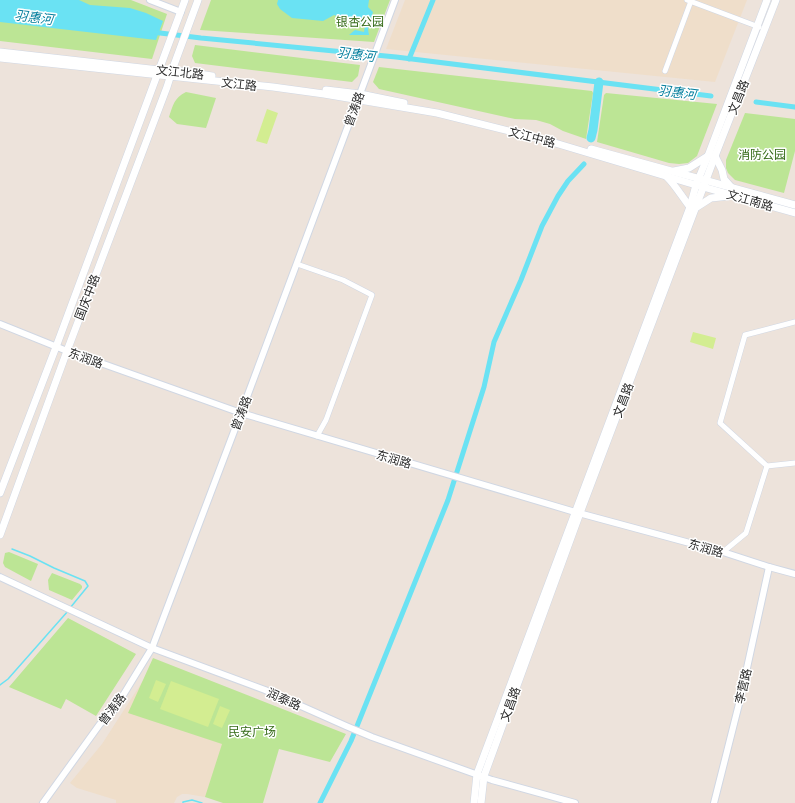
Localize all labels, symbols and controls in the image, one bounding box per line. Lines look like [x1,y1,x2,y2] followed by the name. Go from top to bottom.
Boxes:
[14,8,57,27] water label: 羽惠河
[336,15,384,28] park label: 银杏公园
[336,45,379,64] water label: 羽惠河
[155,63,205,81] street label: 文江北路
[220,76,258,92] street label: 文江路
[725,78,751,116] street label: 文昌路
[657,83,700,102] water label: 羽惠河
[342,90,366,128] street label: 曾涛路
[507,125,557,149] street label: 文江中路
[738,148,786,161] park label: 消防公园
[725,187,775,213] street label: 文江南路
[72,272,102,322] street label: 国庆中路
[67,346,105,370] street label: 东润路
[610,381,636,419] street label: 文昌路
[228,394,254,432] street label: 曾涛路
[375,448,413,470] street label: 东润路
[687,537,725,559] street label: 东润路
[733,667,753,705] street label: 李营路
[498,685,522,723] street label: 文昌路
[265,686,303,712] street label: 润泰路
[96,691,128,727] street label: 曾涛路
[228,725,276,738] park label: 民安广场

